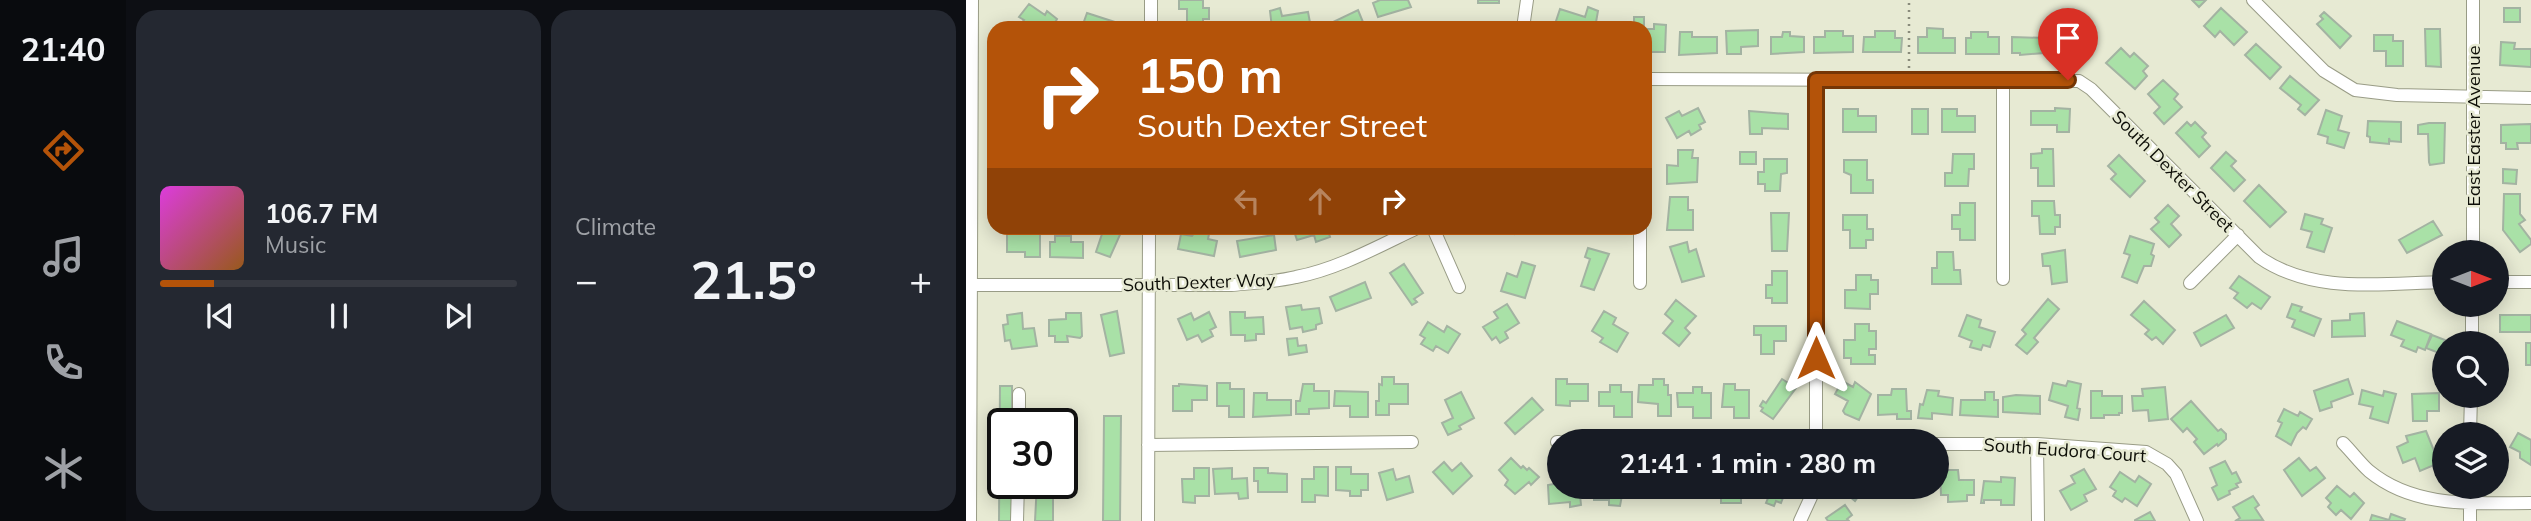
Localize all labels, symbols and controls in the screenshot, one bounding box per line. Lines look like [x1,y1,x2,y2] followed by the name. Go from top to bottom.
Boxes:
[2038,8,2098,80] pin
[2049,19,2087,57] icon: arrive
[21,29,105,69] text: 21:40
[1137,44,1283,105] text: 150 m
[2462,45,2485,207] street label: East Easter Avenue
[1022,49,1113,140] icon: right
[1137,105,1427,145] text: South Dexter Street
[2107,105,2239,237] street label: South Dexter Street
[39,126,88,175] icon: directions
[1228,182,1266,220] icon: left
[1301,182,1339,220] icon: ahead
[1374,182,1412,220] icon: right
[265,197,378,230] text: 106.7 FM
[575,212,656,241] text: Climate
[265,230,326,259] text: Music
[39,232,88,281] icon: music
[2432,240,2510,317] north arrow
[2432,240,2509,499] map controls
[690,247,817,312] text: 21.5°
[575,256,598,304] text: −
[909,256,932,304] text: +
[1122,268,1276,296] street label: South Dexter Way
[201,297,239,335] icon: previous
[320,297,358,335] icon: pause
[439,297,477,335] icon: next
[1779,321,1853,395] position arrow
[2432,331,2509,408] button: search
[39,338,88,387] icon: phone
[987,408,1078,499] speed limit sign: 30
[2432,422,2509,499] button: layers
[1983,433,2147,467] street label: South Eudora Court
[39,444,88,493] icon: climate
[1620,447,1876,480] text: 21:41 · 1 min · 280 m

